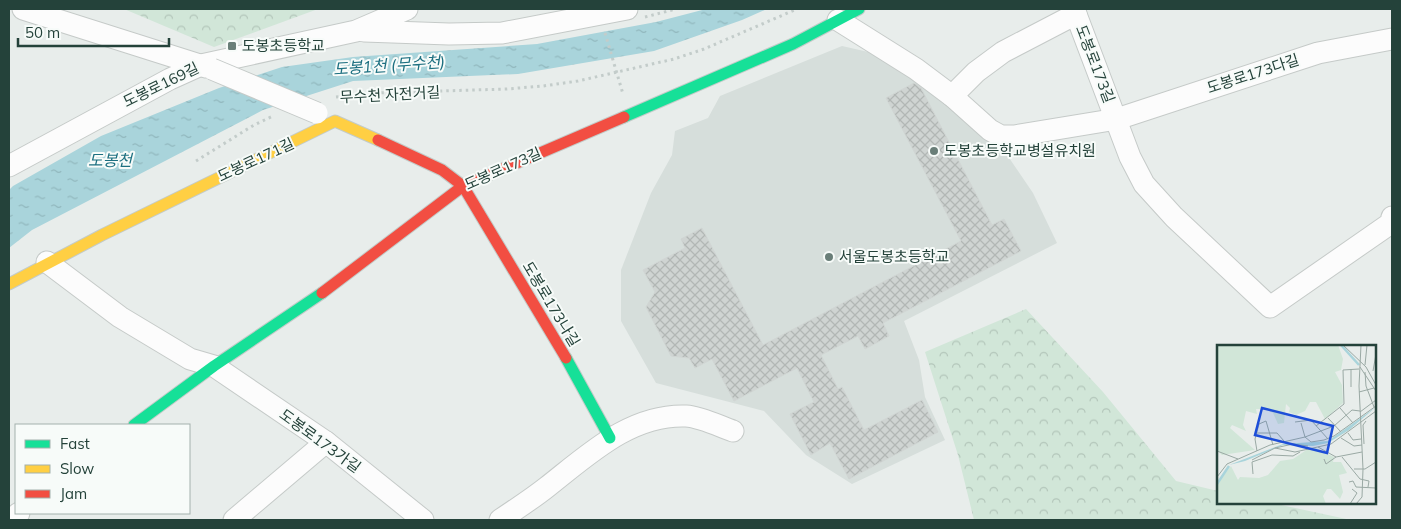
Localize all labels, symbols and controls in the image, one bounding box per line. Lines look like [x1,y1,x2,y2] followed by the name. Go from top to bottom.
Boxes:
[18,15,169,47] scale bar
[1072,22,1119,106] street label: 도봉로173길
[25,23,60,42] text: 50 m
[242,36,325,55] place label: 도봉초등학교
[226,40,238,52] marker: 도봉초등학교
[1204,50,1301,97] street label: 도봉로173다길
[332,51,446,79] water label: 도봉1천 (무수천)
[120,58,202,111] street label: 도봉로169길
[339,82,441,107] street label: 무수천 자전거길
[215,134,297,186] street label: 도봉로171길
[944,141,1096,160] place label: 도봉초등학교병설유치원
[461,143,544,194] street label: 도봉로173길
[928,145,940,157] marker: 도봉초등학교병설유치원
[88,150,134,170] water label: 도봉천
[839,247,949,266] place label: 서울도봉초등학교
[823,251,835,263] marker: 서울도봉초등학교
[519,258,584,350] street label: 도봉로173나길
[1217,345,1376,504] inset map
[276,405,365,476] street label: 도봉로173가길
[15,424,190,514] legend
[60,434,90,453] text: Fast
[60,459,94,478] text: Slow
[60,484,87,503] text: Jam

